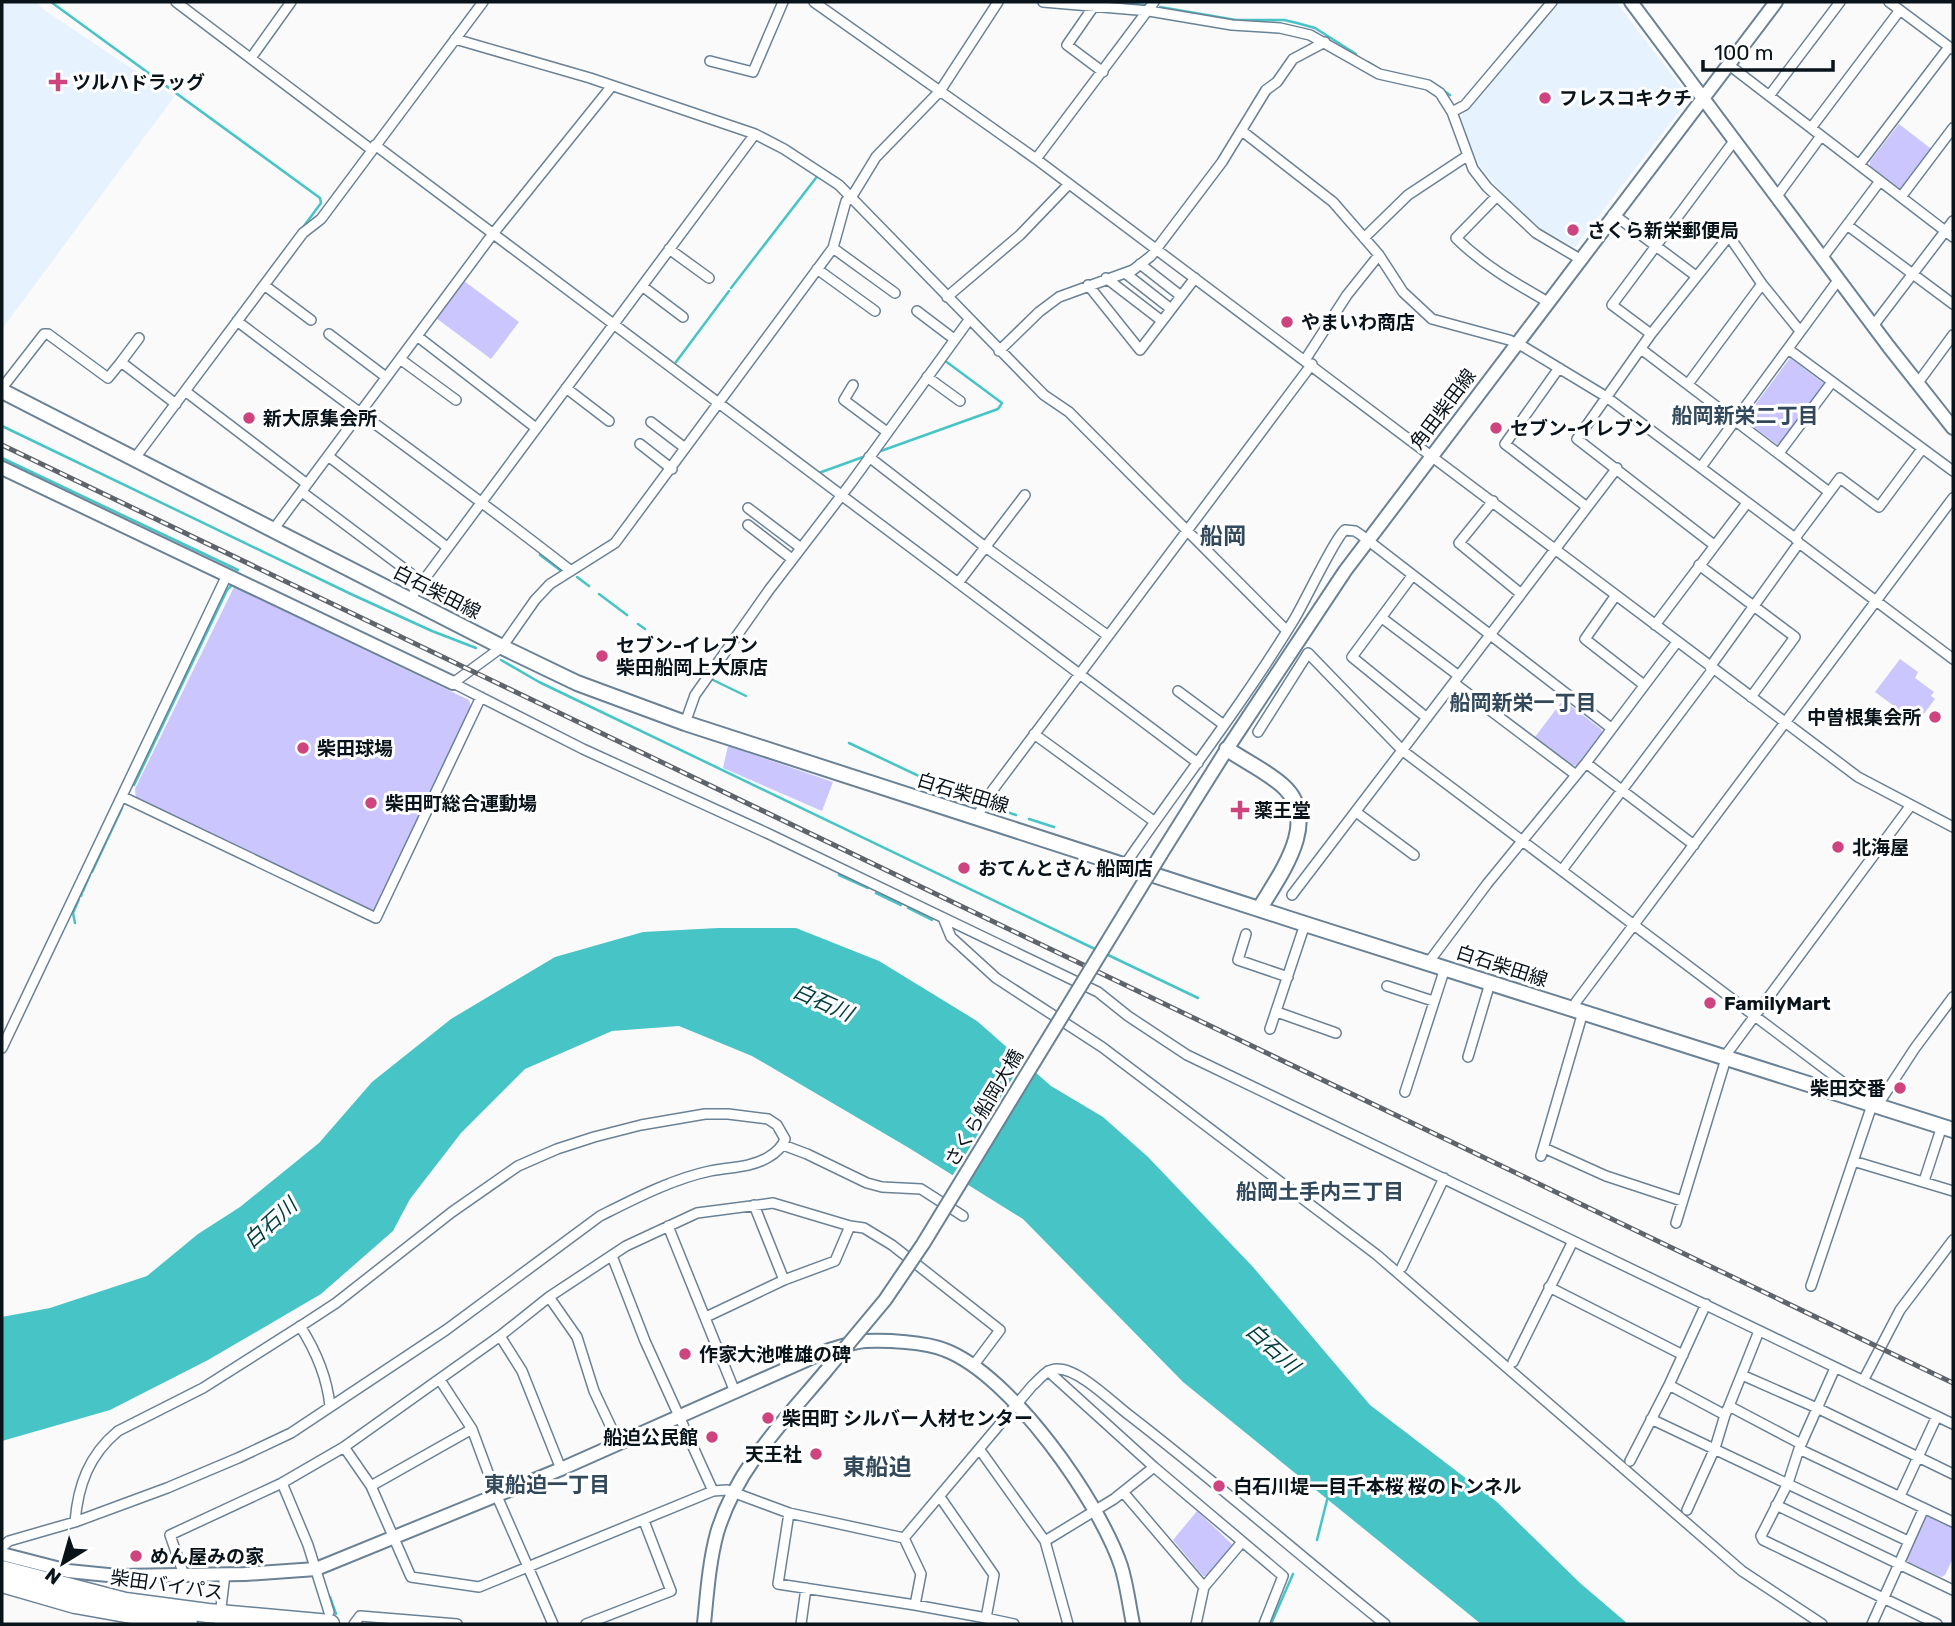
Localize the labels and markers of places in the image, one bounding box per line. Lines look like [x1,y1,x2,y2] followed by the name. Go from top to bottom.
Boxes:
[72,71,205,94] place label: ツルハドラッグ
[50,74,66,90] marker: ツルハドラッグ
[1559,87,1692,110] place label: フレスコキクチ
[1537,90,1553,106] marker: フレスコキクチ
[1587,219,1739,242] place label: さくら新栄郵便局
[1565,222,1581,238] marker: さくら新栄郵便局
[1301,311,1415,334] place label: やまいわ商店
[1279,314,1295,330] marker: やまいわ商店
[263,407,377,430] place label: 新大原集会所
[241,410,257,426] marker: 新大原集会所
[1510,417,1652,440] place label: セブン-イレブン
[1488,420,1504,436] marker: セブン-イレブン
[616,634,768,679] place label: セブン-イレブン 柴田船岡上大原店
[594,648,610,664] marker: セブン-イレブン 柴田船岡上大原店
[1807,706,1921,729] place label: 中曽根集会所
[1927,709,1943,725] marker: 中曽根集会所
[317,737,393,760] place label: 柴田球場
[295,740,311,756] marker: 柴田球場
[385,792,537,815] place label: 柴田町総合運動場
[363,795,379,811] marker: 柴田町総合運動場
[1254,799,1311,822] place label: 薬王堂
[1232,802,1248,818] marker: 薬王堂
[1852,836,1909,859] place label: 北海屋
[1830,839,1846,855] marker: 北海屋
[978,857,1153,880] place label: おてんとさん 船岡店
[956,860,972,876] marker: おてんとさん 船岡店
[1724,992,1831,1015] place label: FamilyMart
[1702,995,1718,1011] marker: FamilyMart
[1810,1077,1886,1100] place label: 柴田交番
[1892,1080,1908,1096] marker: 柴田交番
[699,1343,851,1366] place label: 作家大池唯雄の碑
[677,1346,693,1362] marker: 作家大池唯雄の碑
[782,1407,1033,1430] place label: 柴田町 シルバー人材センター
[760,1410,776,1426] marker: 柴田町 シルバー人材センター
[603,1426,698,1449] place label: 船迫公民館
[704,1429,720,1445] marker: 船迫公民館
[745,1443,802,1466] place label: 天王社
[808,1446,824,1462] marker: 天王社
[1233,1475,1522,1498] place label: 白石川堤一目千本桜 桜のトンネル
[1211,1478,1227,1494] marker: 白石川堤一目千本桜 桜のトンネル
[150,1545,264,1568] place label: めん屋みの家
[128,1548,144,1564] marker: めん屋みの家

